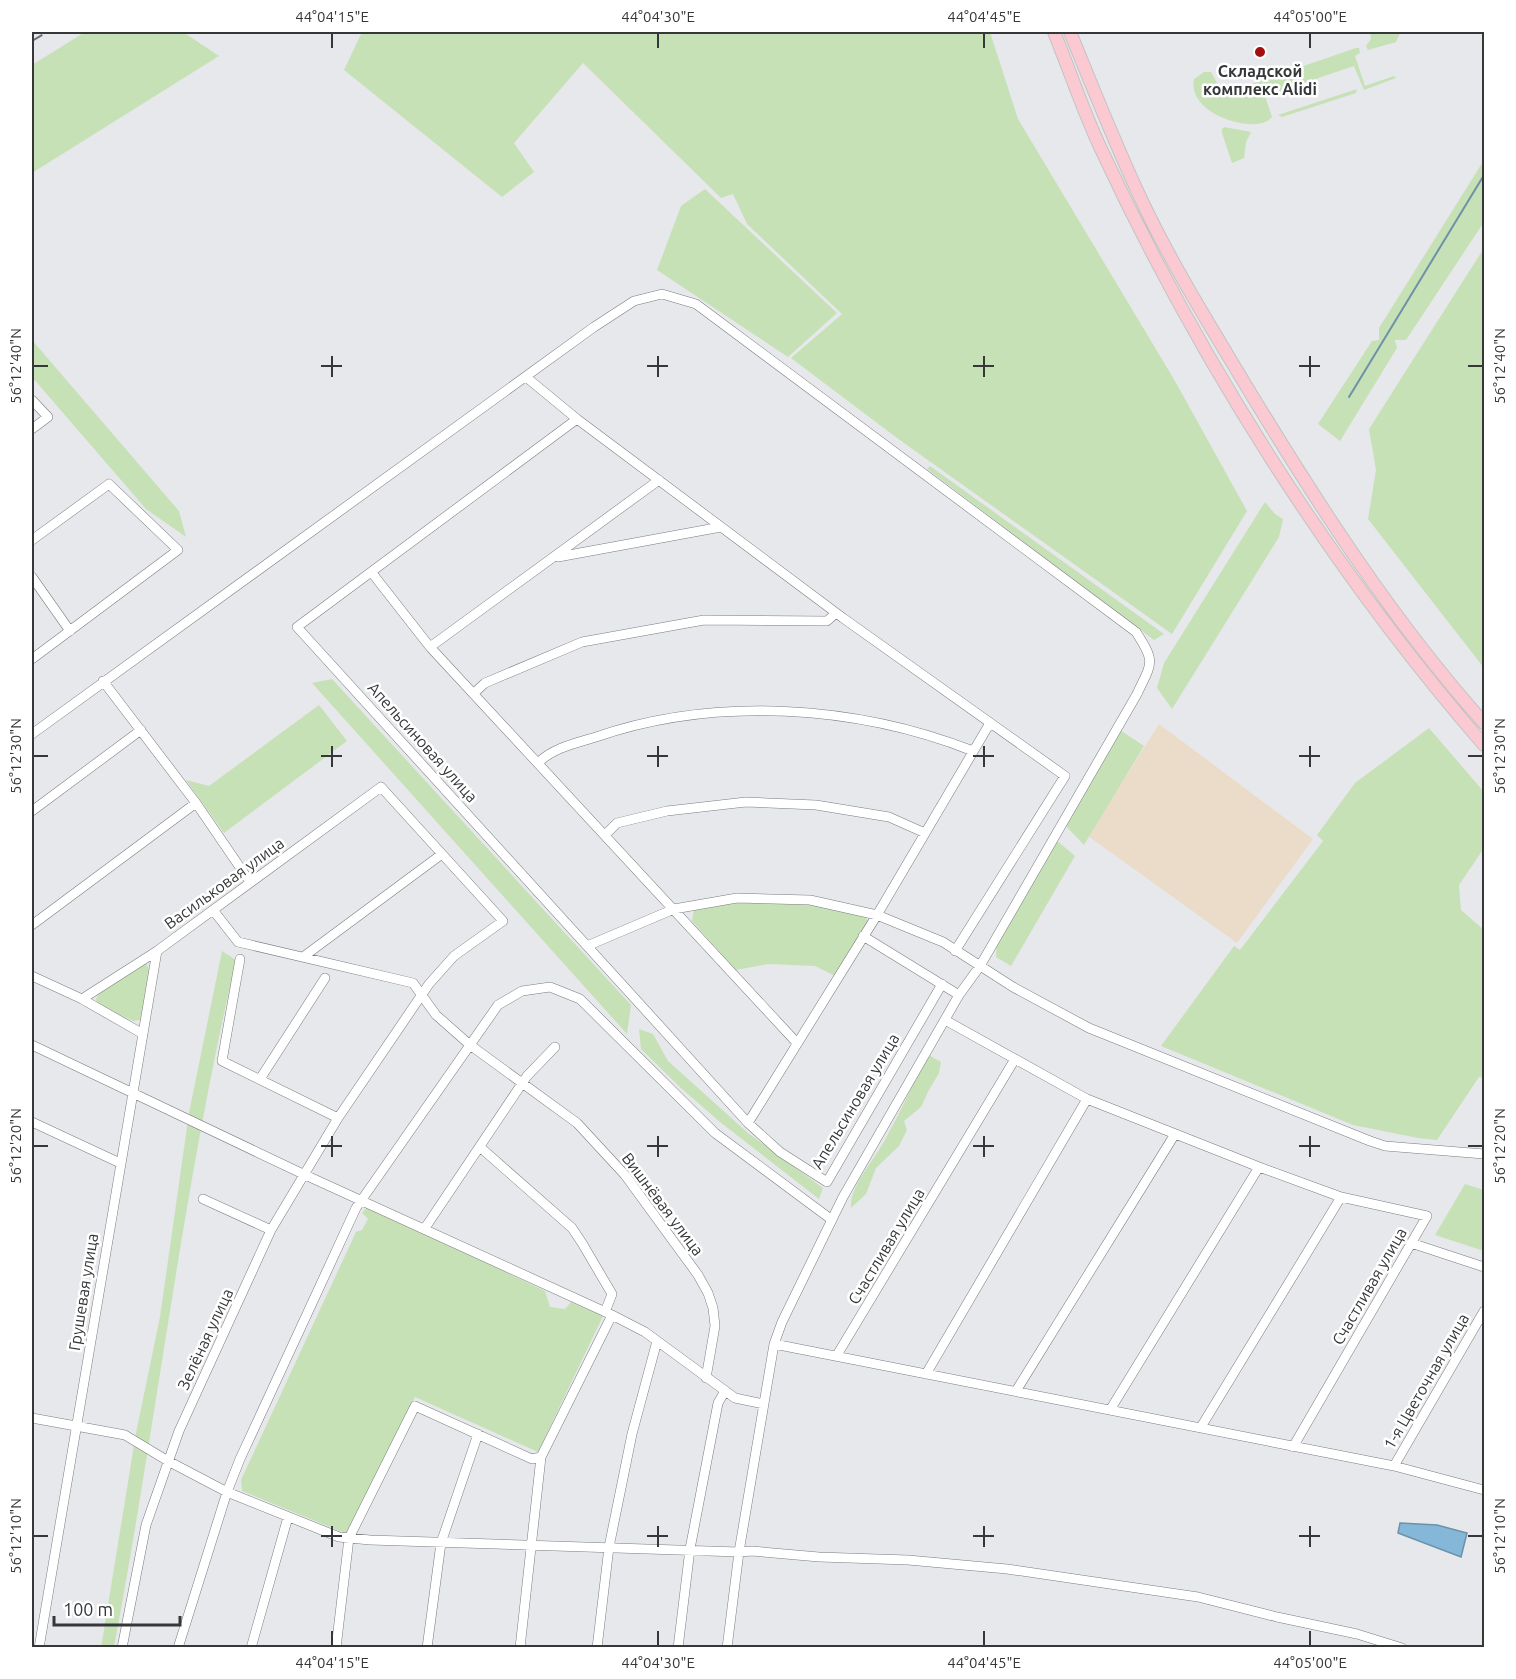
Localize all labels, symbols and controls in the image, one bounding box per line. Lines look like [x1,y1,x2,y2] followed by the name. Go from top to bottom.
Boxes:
[295,8,369,25] text: 44°04'15"E
[621,8,695,25] text: 44°04'30"E
[947,8,1021,25] text: 44°04'45"E
[1273,8,1347,25] text: 44°05'00"E
[1253,45,1267,59] marker: Складской комплекс Alidi
[1203,62,1317,98] place label: Складской комплекс Alidi
[7,328,24,404] text: 56°12'40"N
[1491,328,1508,404] text: 56°12'40"N
[365,678,481,806] street label: Апельсиновая улица
[7,718,24,794] text: 56°12'30"N
[1491,718,1508,794] text: 56°12'30"N
[161,834,287,932] street label: Васильковая улица
[807,1030,903,1172] street label: Апельсиновая улица
[7,1108,24,1184] text: 56°12'20"N
[1491,1108,1508,1184] text: 56°12'20"N
[619,1149,707,1259] street label: Вишнёвая улица
[844,1185,928,1307] street label: Счастливая улица
[1328,1224,1410,1348] street label: Счастливая улица
[65,1232,101,1352] street label: Грушевая улица
[174,1286,236,1392] street label: Зелёная улица
[1380,1310,1472,1452] street label: 1-я Цветочная улица
[7,1498,24,1574] text: 56°12'10"N
[1491,1498,1508,1574] text: 56°12'10"N
[54,1589,180,1627] scale bar
[63,1599,113,1619] text: 100 m
[295,1654,369,1671] text: 44°04'15"E
[621,1654,695,1671] text: 44°04'30"E
[947,1654,1021,1671] text: 44°04'45"E
[1273,1654,1347,1671] text: 44°05'00"E

